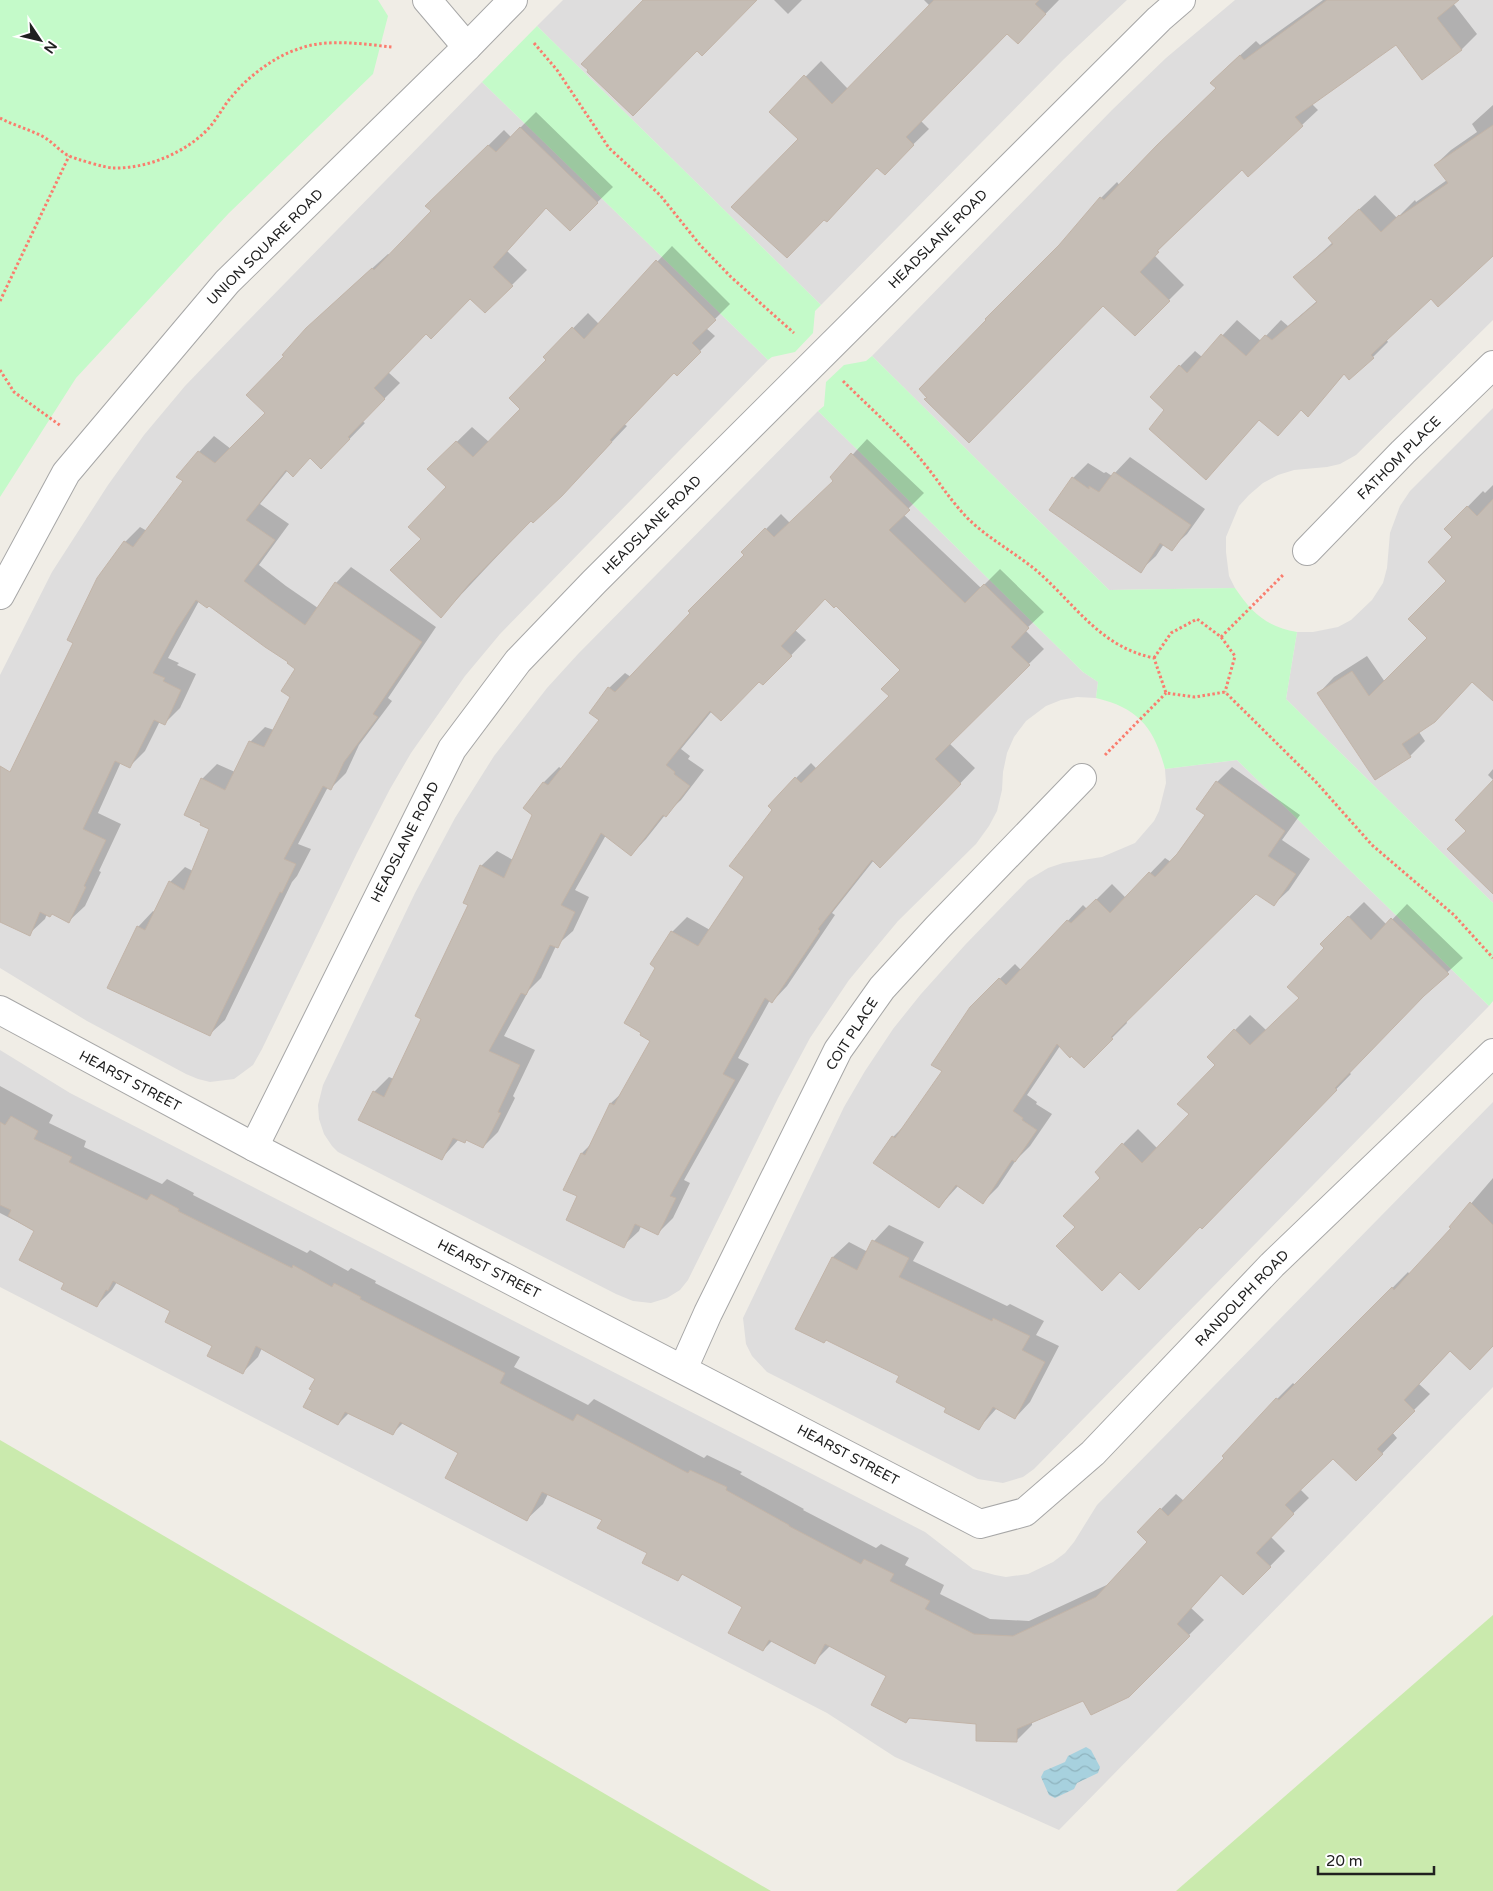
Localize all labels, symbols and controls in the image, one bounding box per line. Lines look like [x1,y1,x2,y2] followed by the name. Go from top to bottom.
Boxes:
[15,15,65,65] north arrow
[40,38,60,57] text: N
[203,185,327,309] street label: UNION SQUARE ROAD
[885,186,991,292] street label: HEADSLANE ROAD
[1354,413,1444,503] street label: FATHOM PLACE
[599,472,705,578] street label: HEADSLANE ROAD
[367,779,443,905] street label: HEADSLANE ROAD
[822,994,882,1073] street label: COIT PLACE
[76,1047,184,1115] street label: HEARST STREET
[435,1236,544,1302] street label: HEARST STREET
[1192,1246,1292,1350] street label: RANDOLPH ROAD
[794,1421,902,1489] street label: HEARST STREET
[1318,1844,1434,1876] scale bar
[1326,1852,1363,1870] text: 20 m

